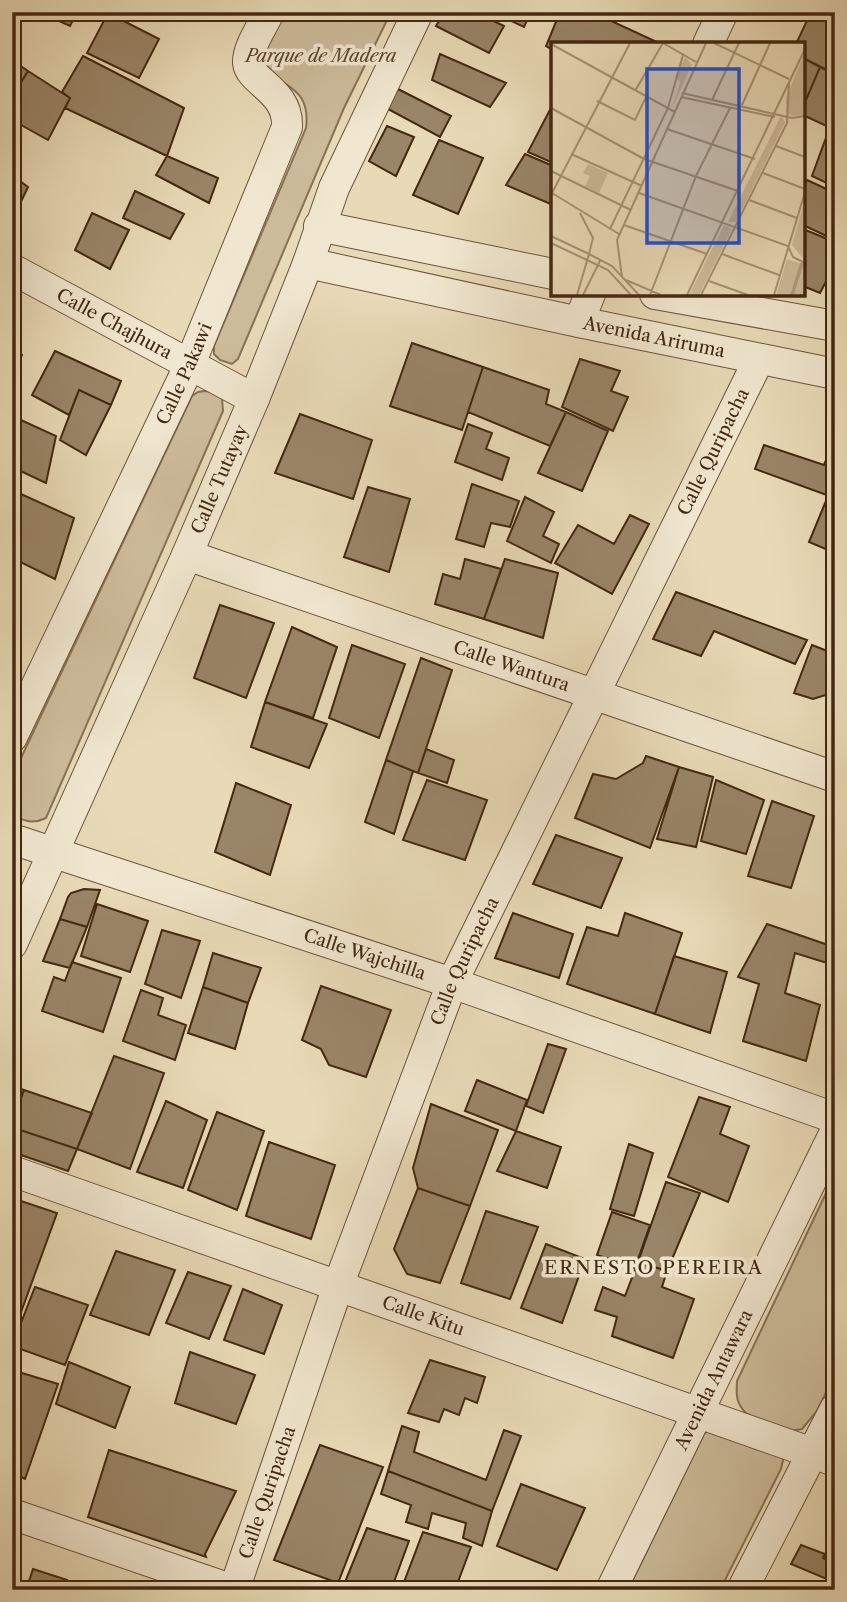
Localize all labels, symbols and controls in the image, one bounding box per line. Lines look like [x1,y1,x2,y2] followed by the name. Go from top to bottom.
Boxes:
[551,42,805,296] inset map
[244,45,397,67] park label: Parque de Madera
[53,284,176,364] street label: Calle Chajhura
[580,312,727,362] street label: Avenida Ariruma
[152,319,217,428] street label: Calle Pakawi
[673,384,754,519] street label: Calle Quripacha
[186,420,253,537] street label: Calle Tutayay
[450,636,573,696] street label: Calle Wantura
[426,893,504,1029] street label: Calle Quripacha
[301,924,429,985] street label: Calle Wajchilla
[544,1256,764,1279] district label: ERNESTO PEREIRA
[379,1291,467,1341] street label: Calle Kitu
[670,1306,758,1455] street label: Avenida Antawara
[234,1423,300,1562] street label: Calle Quripacha

